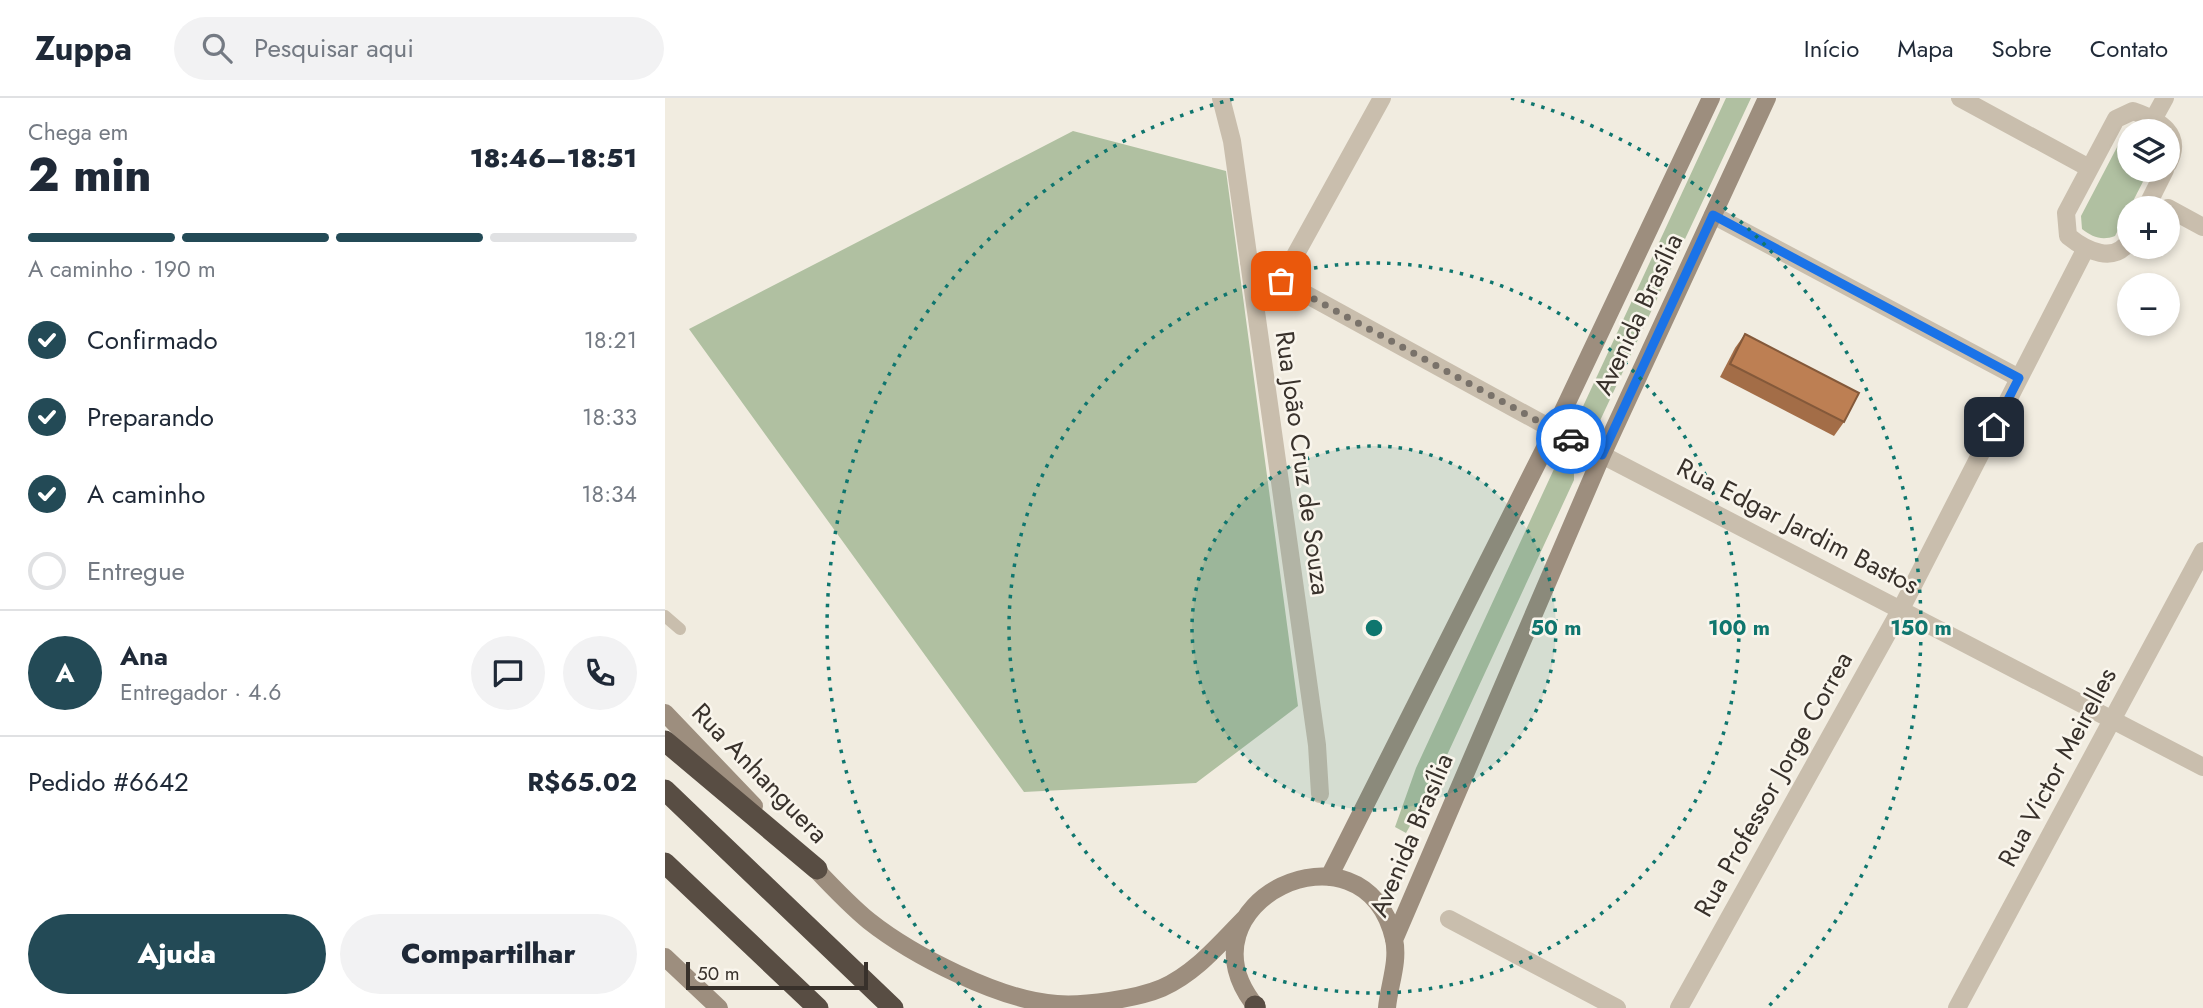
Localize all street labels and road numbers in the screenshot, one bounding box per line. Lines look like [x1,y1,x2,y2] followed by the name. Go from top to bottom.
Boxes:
[1584,227,1692,401] street label: Avenida Brasília
[1266,329,1340,597] street label: Rua João Cruz de Souza
[1670,448,1926,604] street label: Rua Edgar Jardim Bastos
[1684,644,1862,924] street label: Rua Professor Jorge Correa
[1988,661,2126,873] street label: Rua Victor Meirelles
[683,694,837,852] street label: Rua Anhanguera
[1359,747,1463,923] street label: Avenida Brasília

